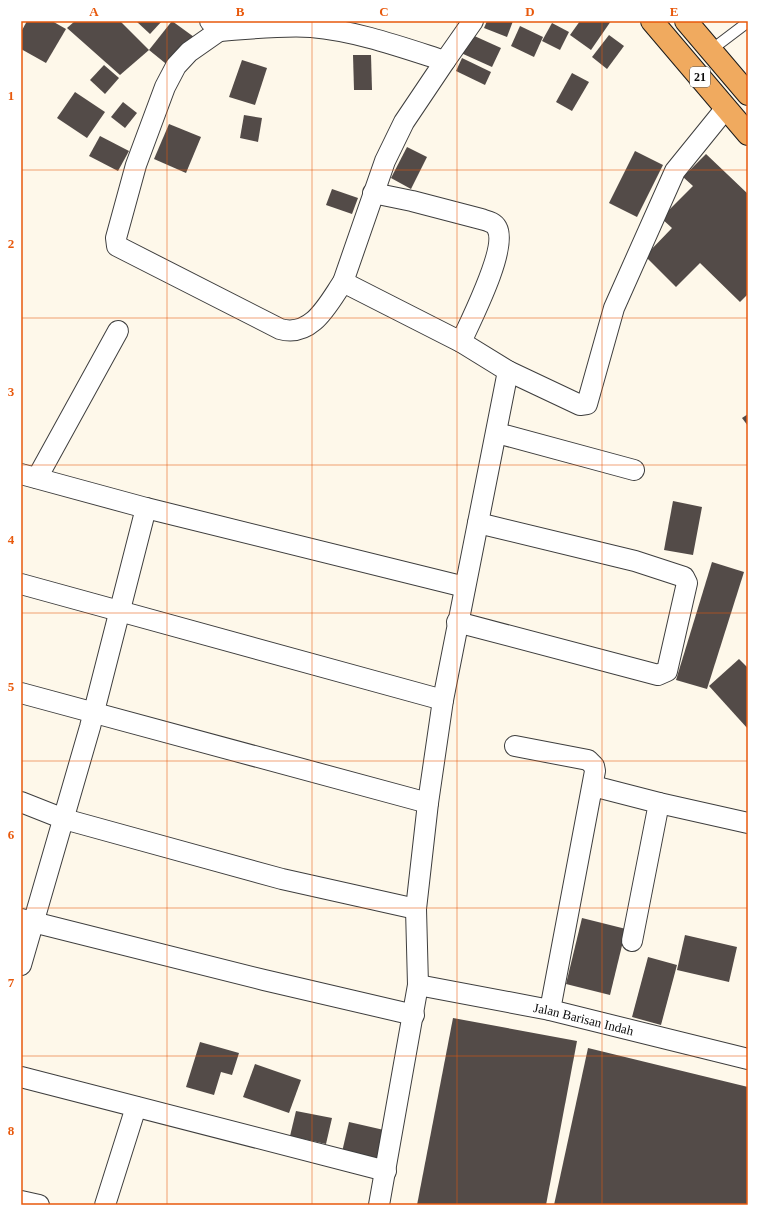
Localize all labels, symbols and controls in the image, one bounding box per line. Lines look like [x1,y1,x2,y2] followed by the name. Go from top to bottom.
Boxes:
[89,4,99,19] text: A
[236,4,245,19] text: B
[379,4,389,19] text: C
[525,4,535,19] text: D
[670,4,678,19] text: E
[690,67,710,87] road number: 21
[8,88,14,103] text: 1
[8,236,14,251] text: 2
[8,384,15,399] text: 3
[8,532,15,547] text: 4
[8,679,15,694] text: 5
[8,827,15,842] text: 6
[8,975,15,990] text: 7
[532,1000,636,1039] street label: Jalan Barisan Indah
[8,1123,15,1138] text: 8

